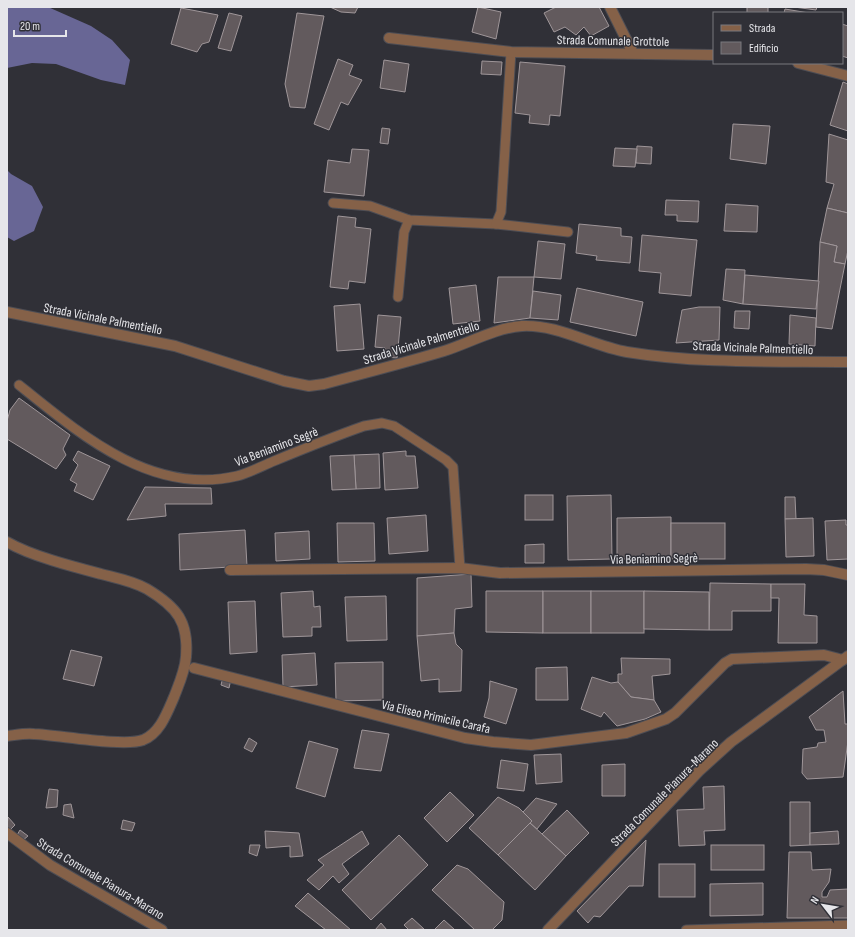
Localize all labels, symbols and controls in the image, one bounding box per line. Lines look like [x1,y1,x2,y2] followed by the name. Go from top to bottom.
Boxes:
[14,12,66,38] scale bar
[713,12,843,64] legend
[20,19,40,34] text: 20 m
[749,21,776,36] text: Strada
[557,32,669,50] street label: Strada Comunale Grottole
[749,41,778,56] text: Edificio
[42,300,163,338] street label: Strada Vicinale Palmentiello
[361,318,481,368] street label: Strada Vicinale Palmentiello
[692,338,813,358] street label: Strada Vicinale Palmentiello
[232,424,320,470] street label: Via Beniamino Segrè
[610,550,698,568] street label: Via Beniamino Segrè
[380,697,492,737] street label: Via Eliseo Primicile Carafa
[608,736,722,850] street label: Strada Comunale Pianura-Marano
[34,834,167,923] street label: Strada Comunale Pianura-Marano
[803,885,843,925] north arrow
[808,894,822,906] text: N

